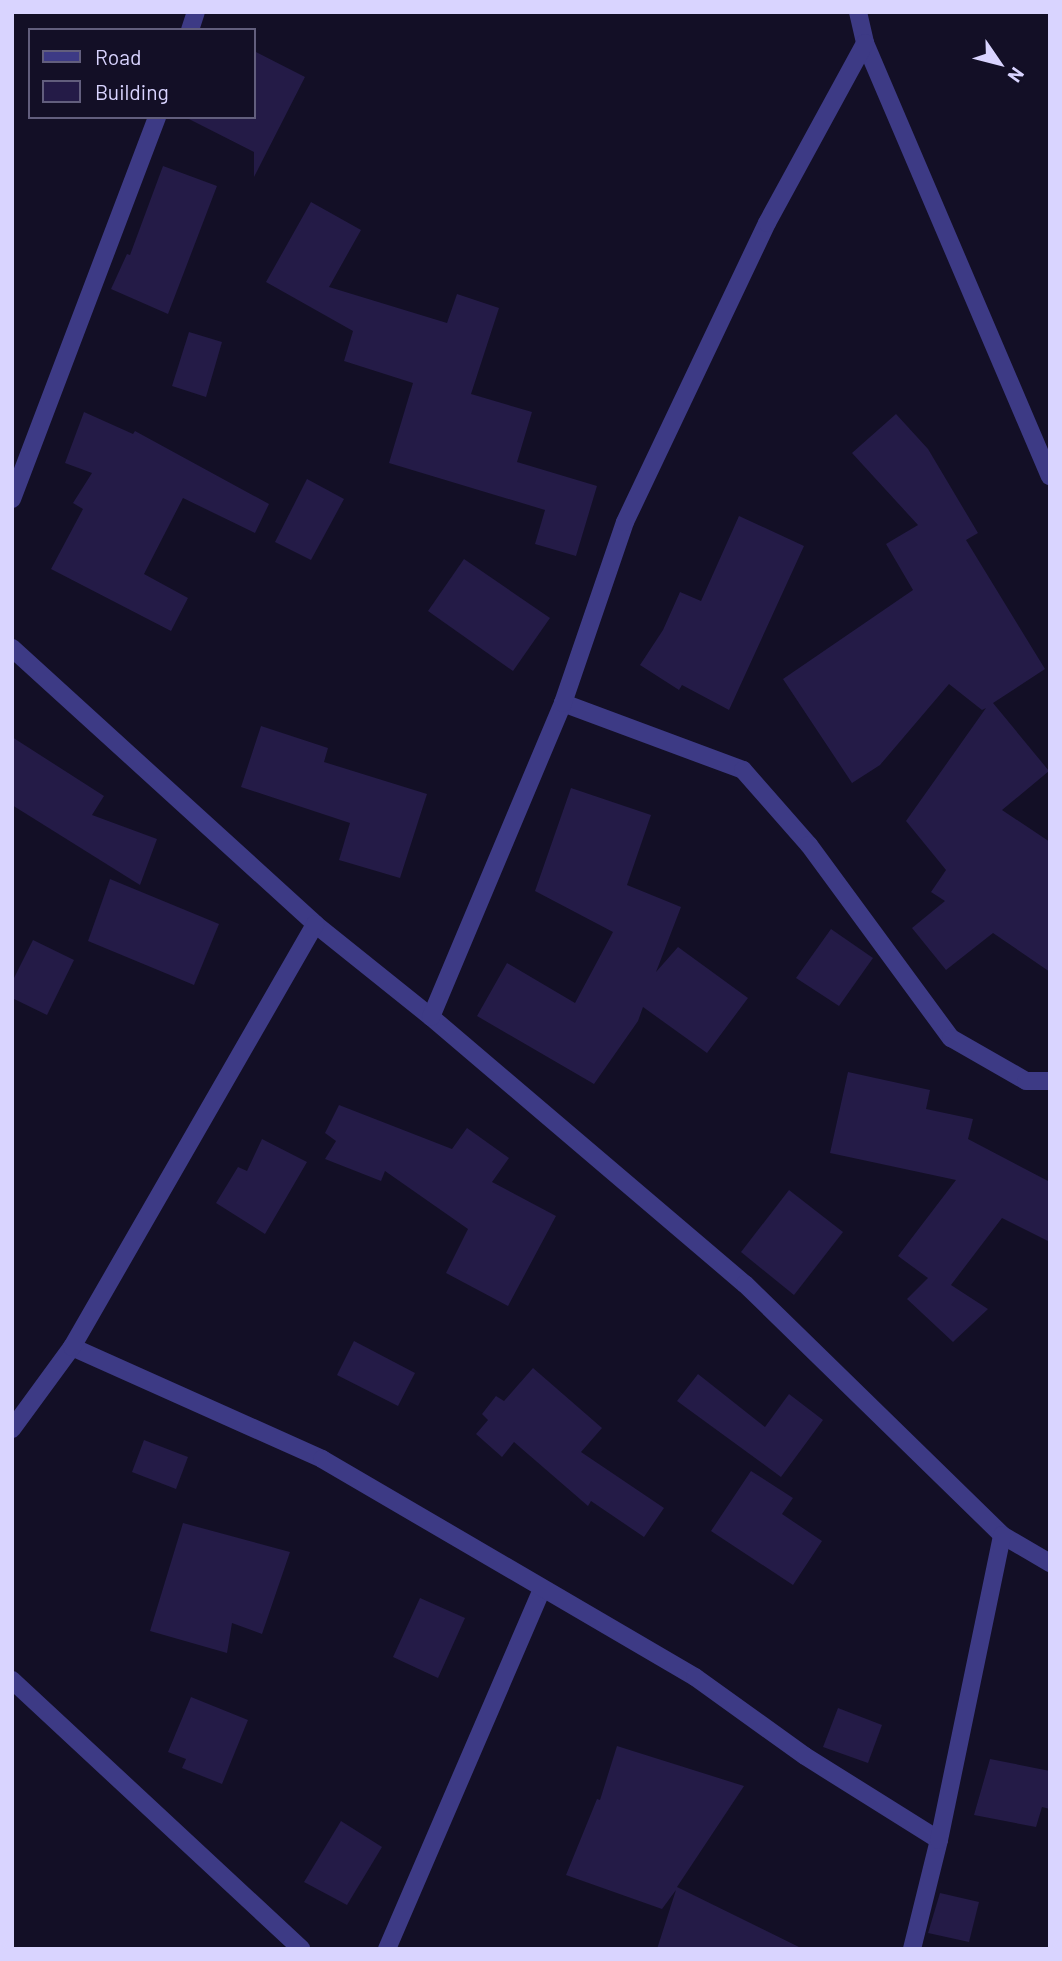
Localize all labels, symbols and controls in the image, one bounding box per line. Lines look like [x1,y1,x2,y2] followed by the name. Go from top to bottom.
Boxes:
[28,28,256,119] legend
[964,28,1034,98] north arrow
[95,44,141,69] text: Road
[1004,64,1030,87] text: N
[95,79,169,104] text: Building

